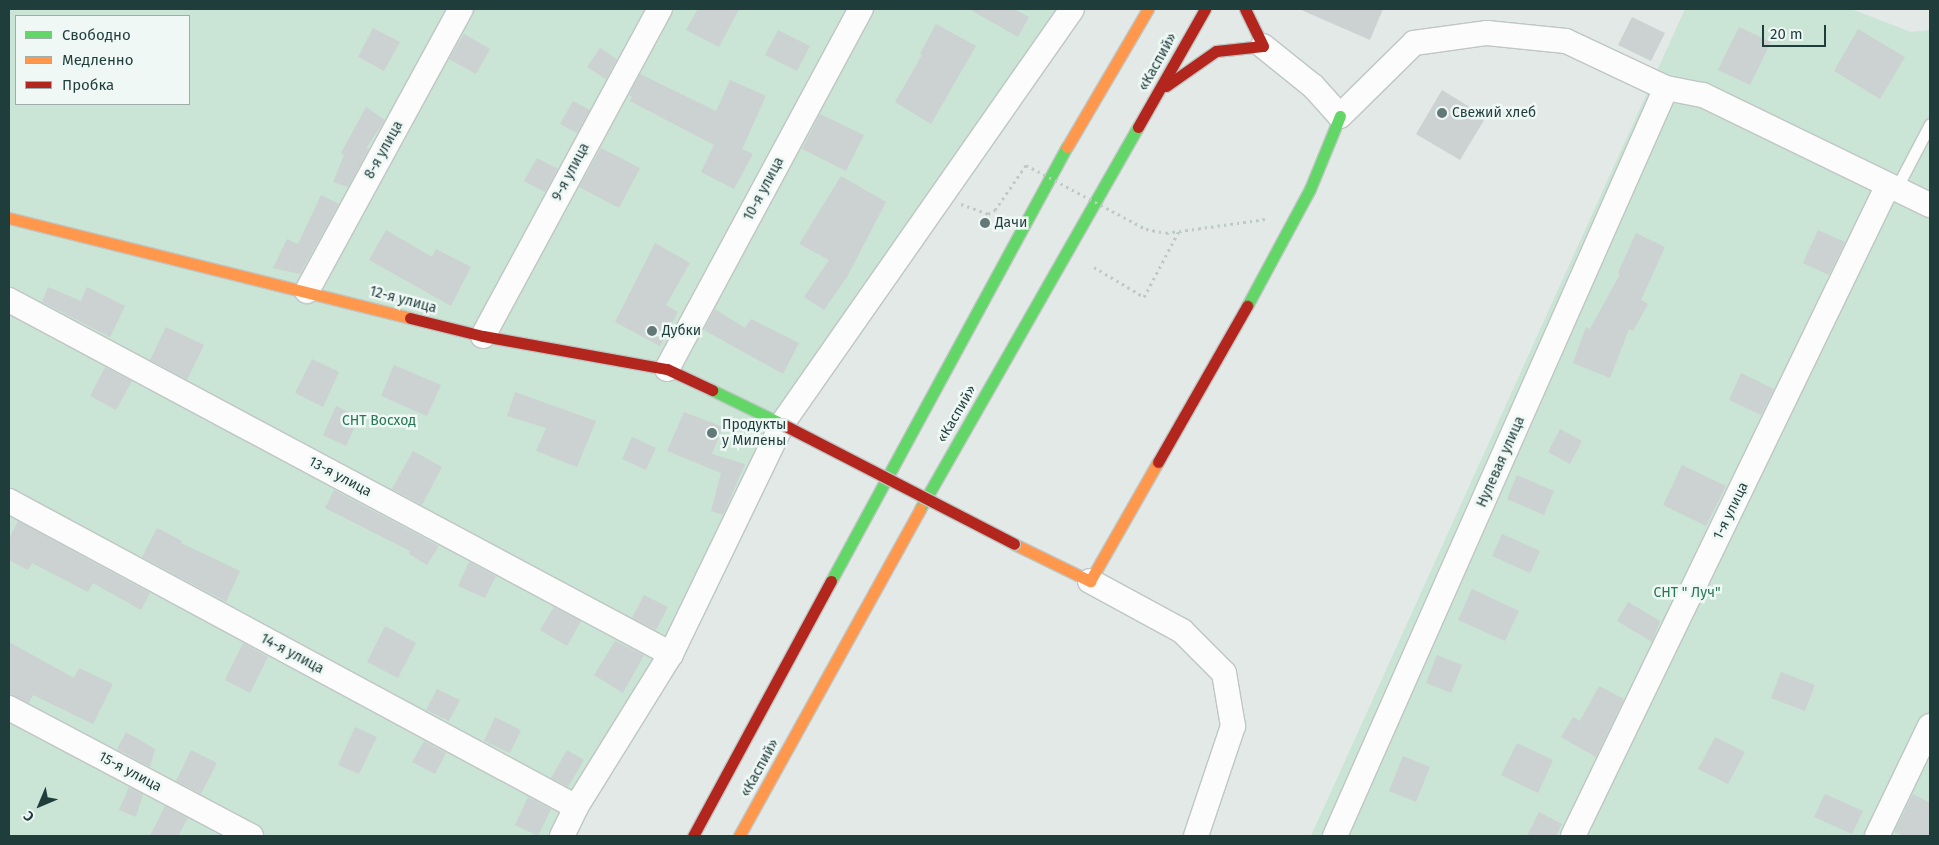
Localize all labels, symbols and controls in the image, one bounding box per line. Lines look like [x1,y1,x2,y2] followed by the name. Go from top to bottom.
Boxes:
[15,15,190,105] legend
[1764,15,1828,47] scale bar
[1770,25,1803,43] text: 20 m
[62,26,131,44] text: Свободно
[1135,30,1181,94] street label: «Каспий»
[62,51,134,69] text: Медленно
[62,76,114,94] text: Пробка
[1452,105,1536,121] place label: Свежий хлеб
[1436,107,1448,119] marker: Свежий хлеб
[361,118,407,182] street label: 8-я улица
[549,140,593,204] street label: 9-я улица
[740,154,788,224] street label: 10-я улица
[995,215,1027,231] place label: Дачи
[979,217,991,229] marker: Дачи
[368,283,438,317] street label: 12-я улица
[662,323,701,339] place label: Дубки
[646,325,658,337] marker: Дубки
[934,382,980,446] street label: «Каспий»
[342,413,416,429] park label: СНТ Восход
[1473,414,1529,510] street label: Нулевая улица
[722,417,786,450] place label: Продукты у Милены
[706,427,718,439] marker: Продукты у Милены
[306,453,374,501] street label: 13-я улица
[1710,479,1752,543] street label: 1-я улица
[1653,585,1721,601] park label: СНТ " Луч"
[257,630,327,678] street label: 14-я улица
[737,736,783,800] street label: «Каспий»
[96,748,164,796] street label: 15-я улица
[15,780,65,830] north arrow
[20,807,38,825] text: С

